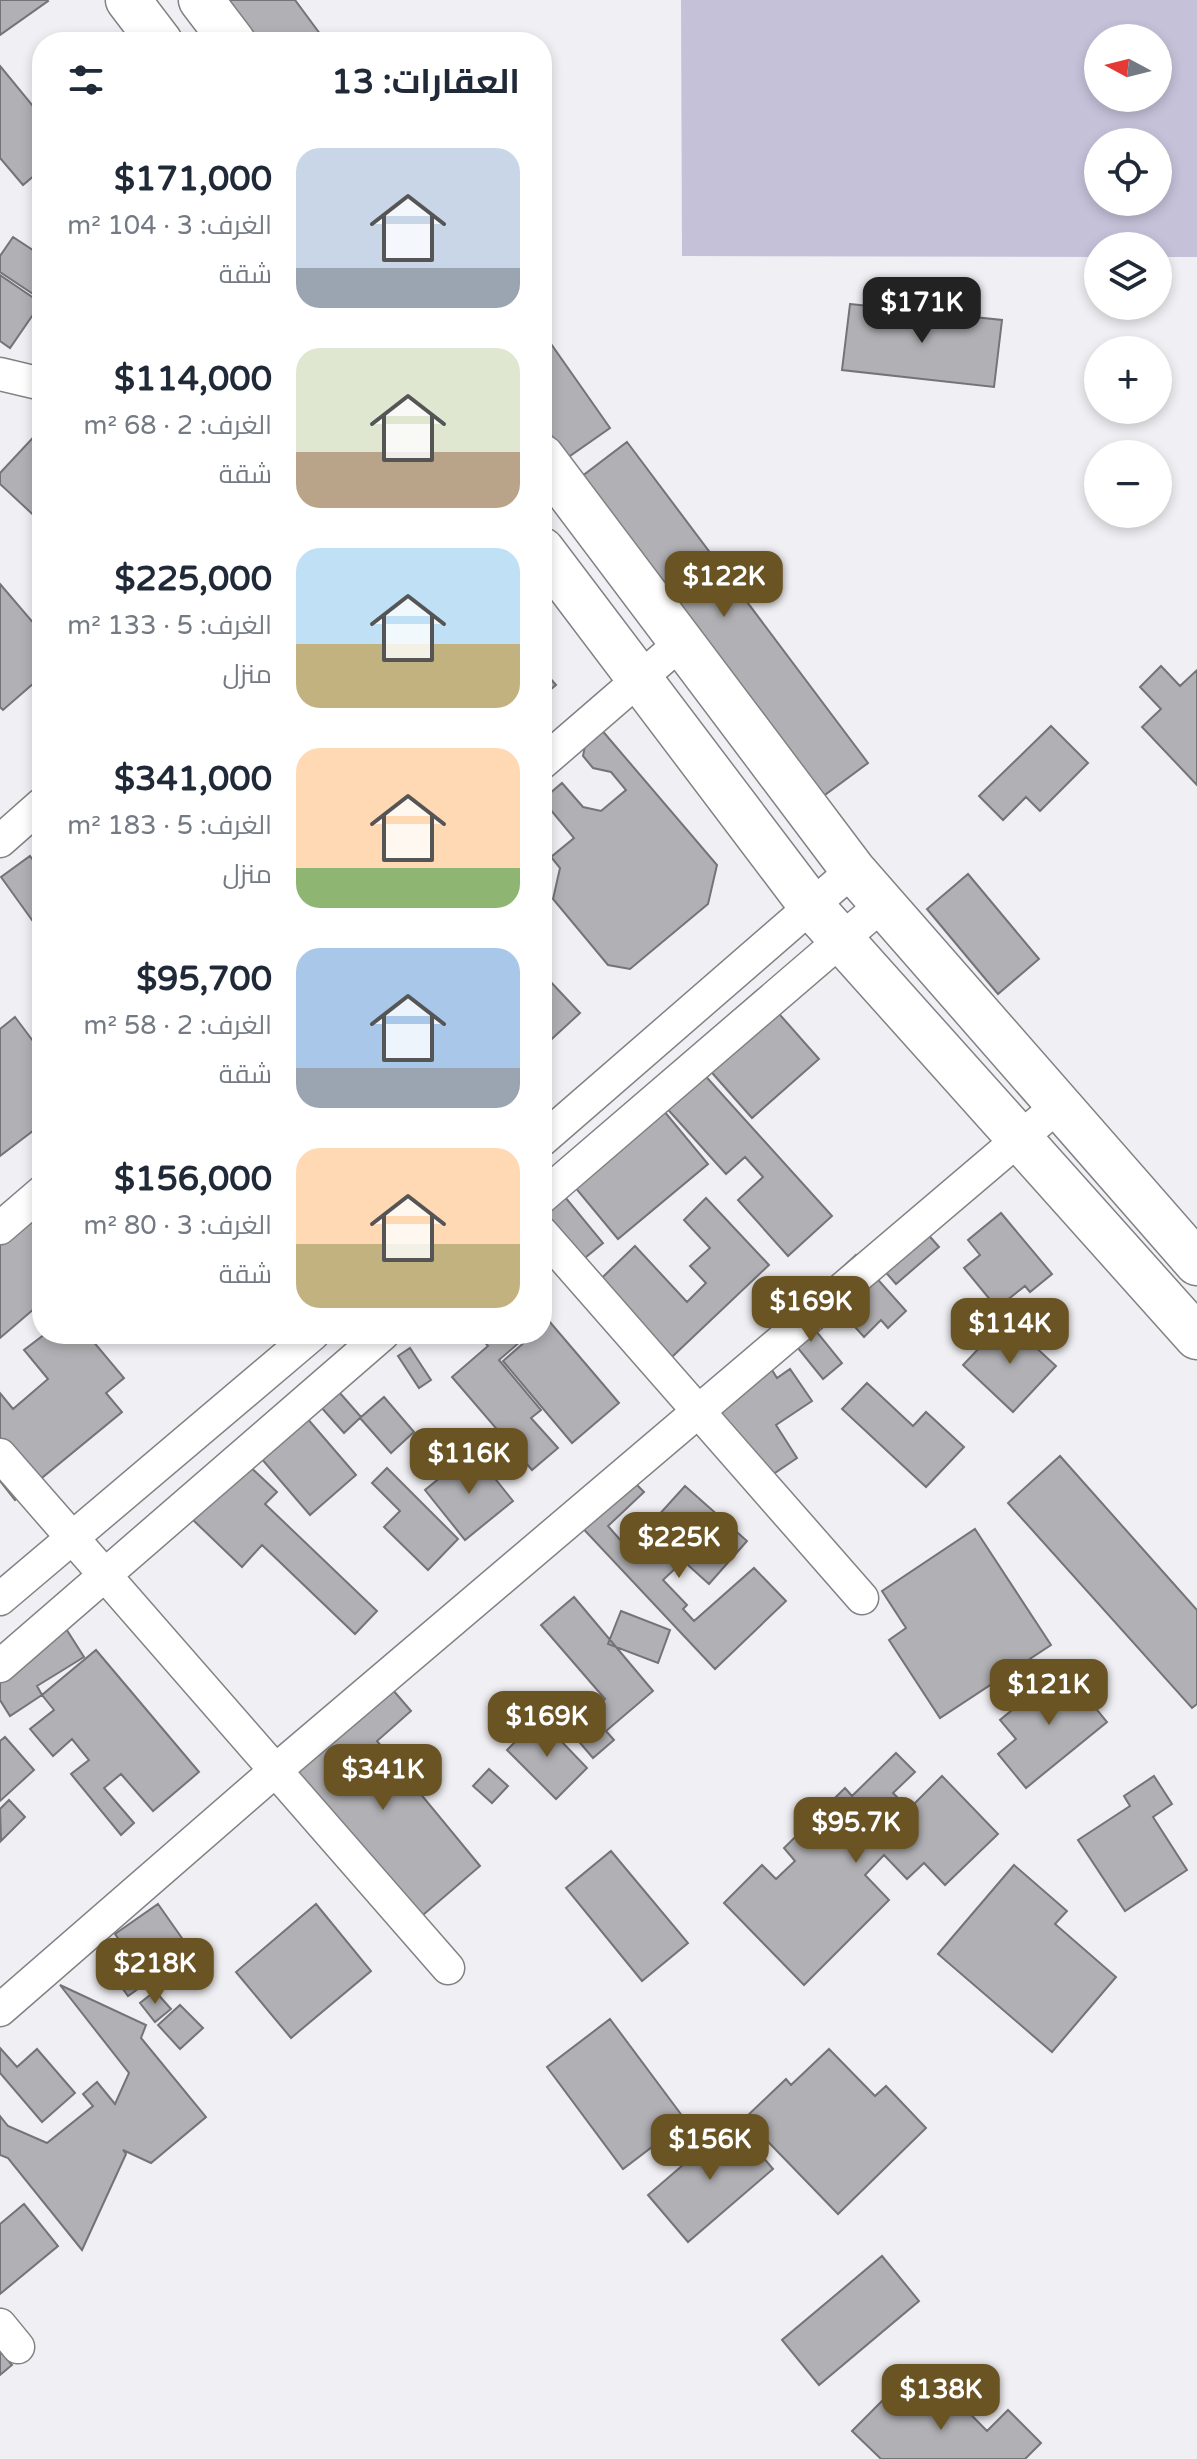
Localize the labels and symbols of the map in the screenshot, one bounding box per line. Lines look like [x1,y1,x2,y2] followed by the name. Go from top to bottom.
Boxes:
[1084,24,1172,112] north arrow
[866,277,978,345] pin: $171K
[668,551,780,619] pin: $122K
[755,1276,867,1344] pin: $169K
[954,1298,1066,1366] pin: $114K
[413,1428,525,1496] pin: $116K
[623,1512,735,1580] pin: $225K
[993,1659,1105,1727] pin: $121K
[491,1691,603,1759] pin: $169K
[327,1744,439,1812] pin: $341K
[791,1797,921,1865] pin: $95.7K
[99,1938,211,2006] pin: $218K
[654,2114,766,2182] pin: $156K
[885,2364,997,2432] pin: $138K

